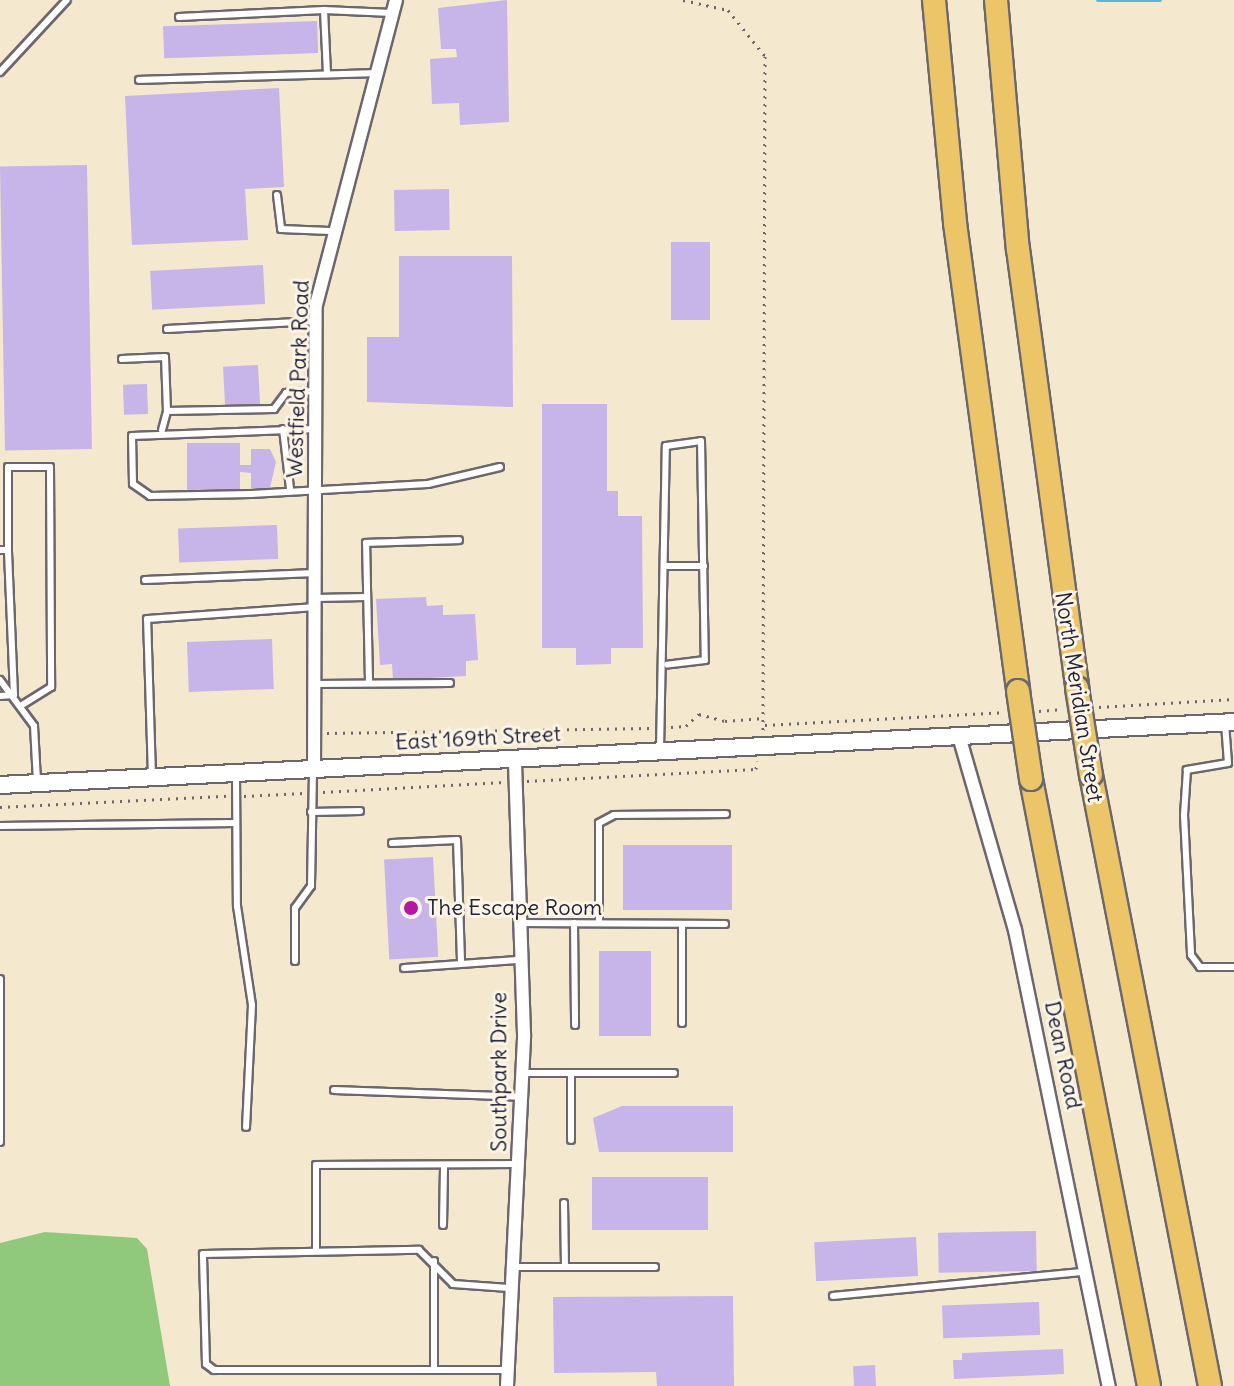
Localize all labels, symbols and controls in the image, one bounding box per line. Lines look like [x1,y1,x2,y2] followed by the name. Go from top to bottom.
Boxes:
[281,280,315,478] street label: Westfield Park Road
[1049,590,1109,804] street label: North Meridian Street
[394,720,562,756] street label: East 169th Street
[427,895,602,921] place label: The Escape Room
[402,899,420,917] marker: The Escape Room
[486,992,512,1152] street label: Southpark Drive
[1039,999,1087,1111] street label: Dean Road

